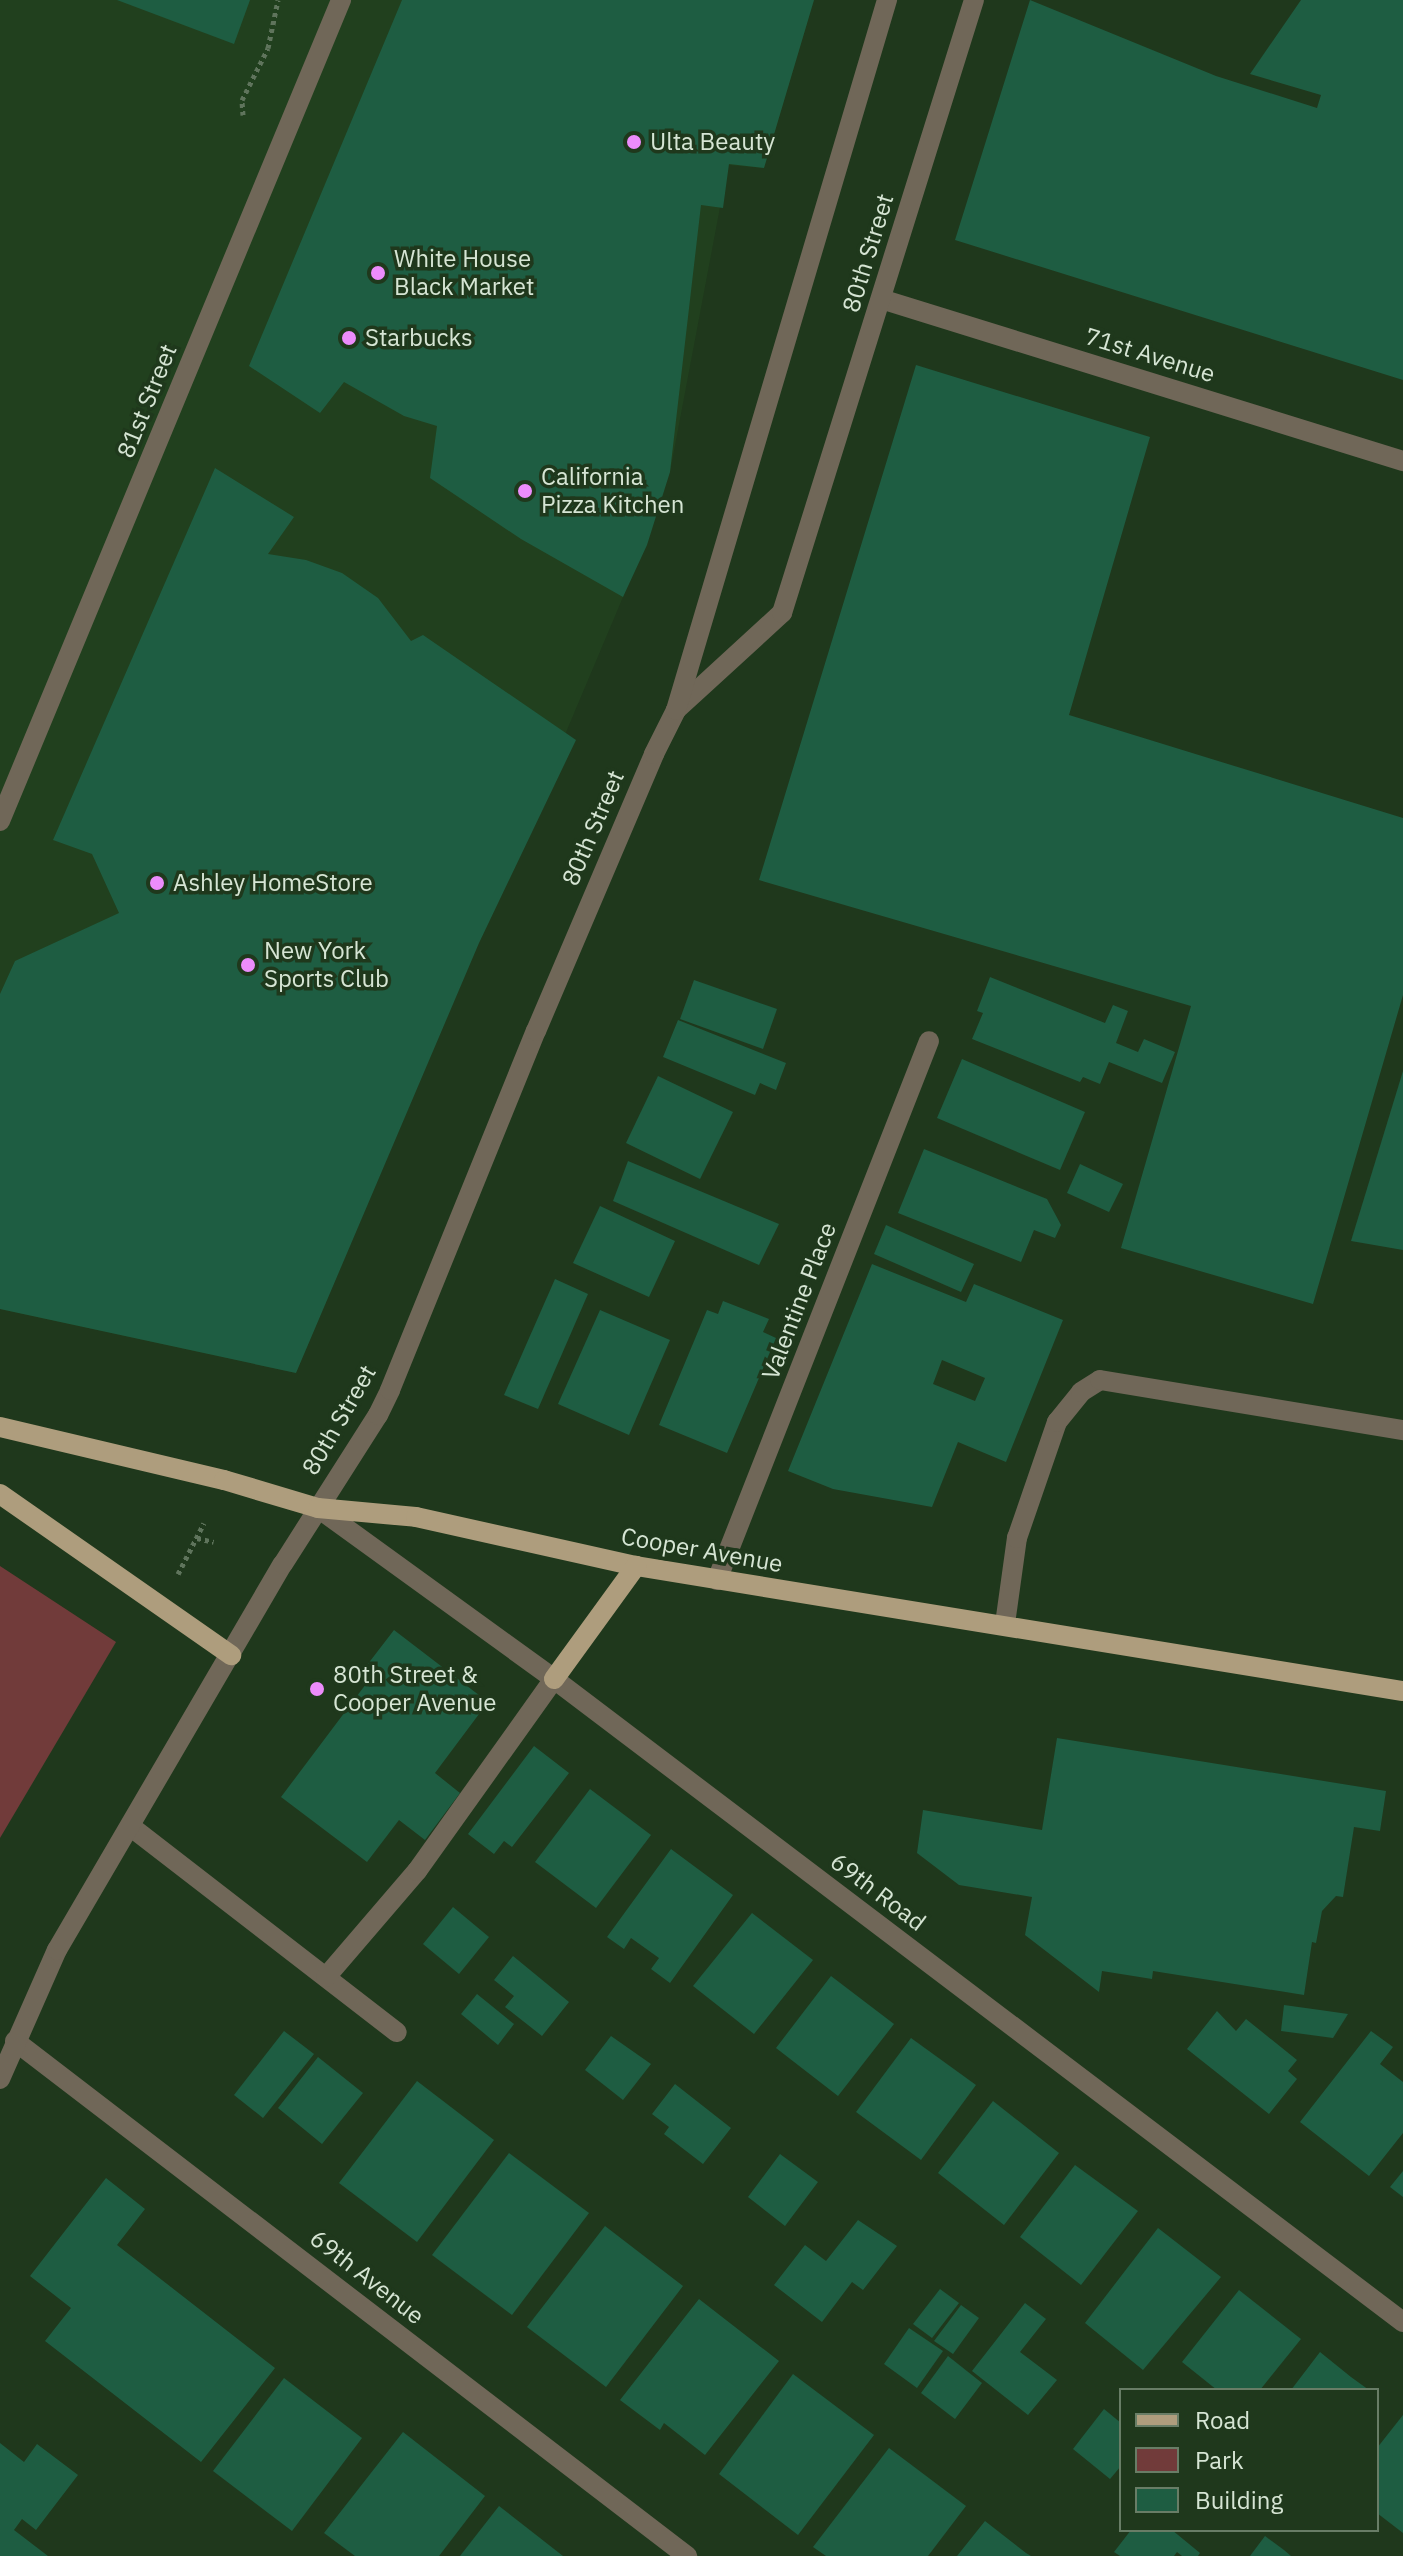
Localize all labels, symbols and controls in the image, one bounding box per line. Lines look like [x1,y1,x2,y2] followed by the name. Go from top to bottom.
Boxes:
[650,128,775,156] place label: Ulta Beauty
[625,133,643,151] marker: Ulta Beauty
[836,190,900,316] street label: 80th Street
[394,245,534,301] place label: White House Black Market
[369,264,387,282] marker: White House Black Market
[1081,322,1219,388] street label: 71st Avenue
[365,324,473,352] place label: Starbucks
[340,329,358,347] marker: Starbucks
[111,340,183,462] street label: 81st Street
[541,463,684,519] place label: California Pizza Kitchen
[516,482,534,500] marker: California Pizza Kitchen
[556,766,630,890] street label: 80th Street
[173,869,373,897] place label: Ashley HomeStore
[148,874,166,892] marker: Ashley HomeStore
[264,937,389,993] place label: New York Sports Club
[239,956,257,974] marker: New York Sports Club
[756,1218,842,1384] street label: Valentine Place
[296,1360,382,1480] street label: 80th Street
[619,1522,785,1578] street label: Cooper Avenue
[333,1661,496,1717] place label: 80th Street & Cooper Avenue
[308,1680,326,1698] marker: 80th Street & Cooper Avenue
[825,1847,931,1937] street label: 69th Road
[304,2224,430,2330] street label: 69th Avenue
[1119,2388,1379,2532] legend
[1195,2404,1250,2436] text: Road
[1195,2444,1244,2476] text: Park
[1195,2484,1283,2516] text: Building

